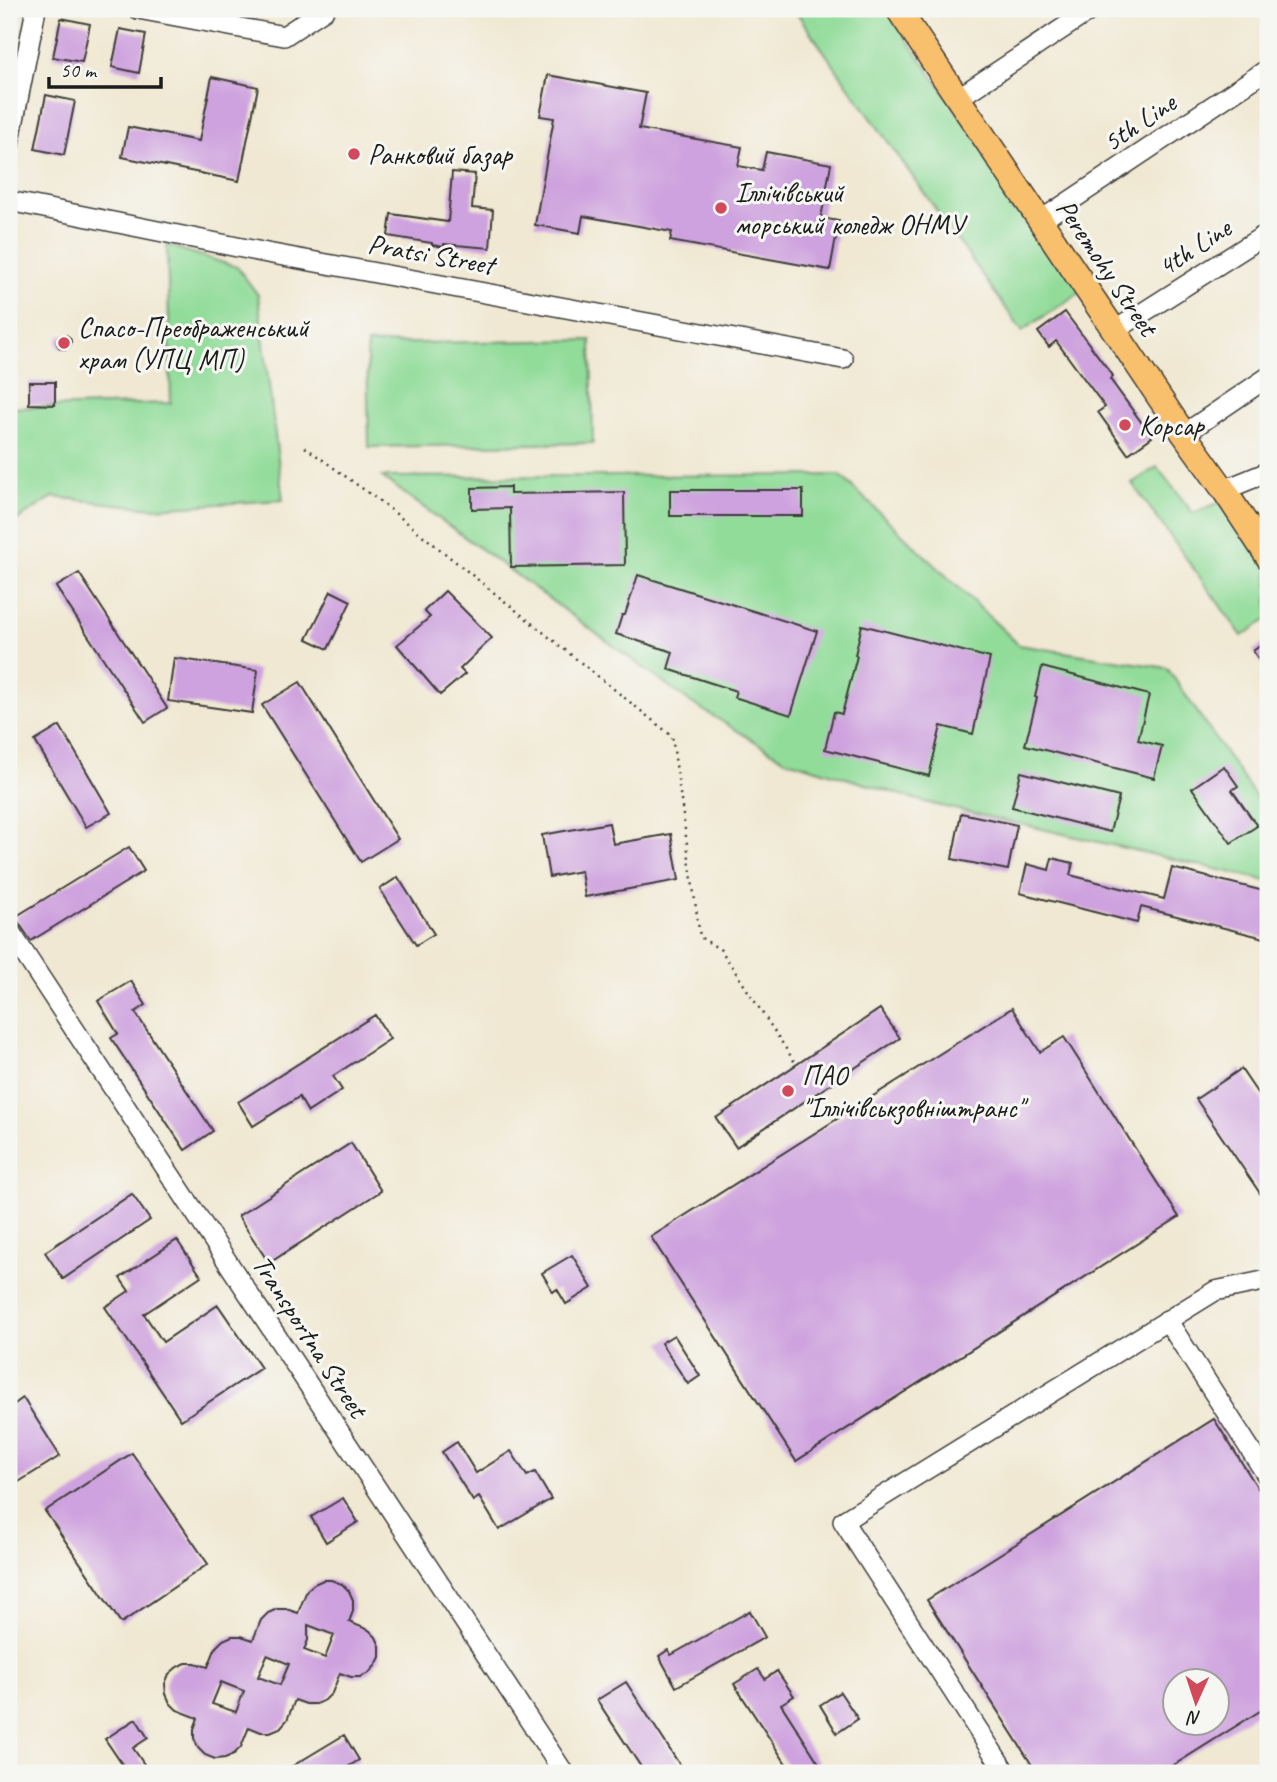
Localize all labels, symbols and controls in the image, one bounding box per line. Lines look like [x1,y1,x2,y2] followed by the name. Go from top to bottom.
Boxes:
[49,46,161,90] scale bar
[60,57,98,83] text: 50 m
[1096,84,1184,159] street label: 5th Line
[368,137,514,172] place label: Ранковий базар
[346,146,362,162] marker: Ранковий базар
[735,175,969,242] place label: Іллічівський морський коледж ОНМУ
[1049,192,1167,344] street label: Peremohy Street
[713,200,729,216] marker: Іллічівський морський коледж ОНМУ
[1151,209,1239,284] street label: 4th Line
[365,226,500,283] street label: Pratsi Street
[78,310,310,377] place label: Спасо-Преображенський храм (УПЦ МП)
[56,335,72,351] marker: Спасо-Преображенський храм (УПЦ МП)
[1139,408,1206,443] place label: Корсар
[1117,417,1133,433] marker: Корсар
[802,1058,1029,1125] place label: ПАО "Іллічівськзовніштранс"
[780,1083,796,1099] marker: ПАО "Іллічівськзовніштранс"
[245,1248,377,1426] street label: Transportna Street
[1162,1666,1232,1736] north arrow
[1185,1706,1202,1730] text: N

